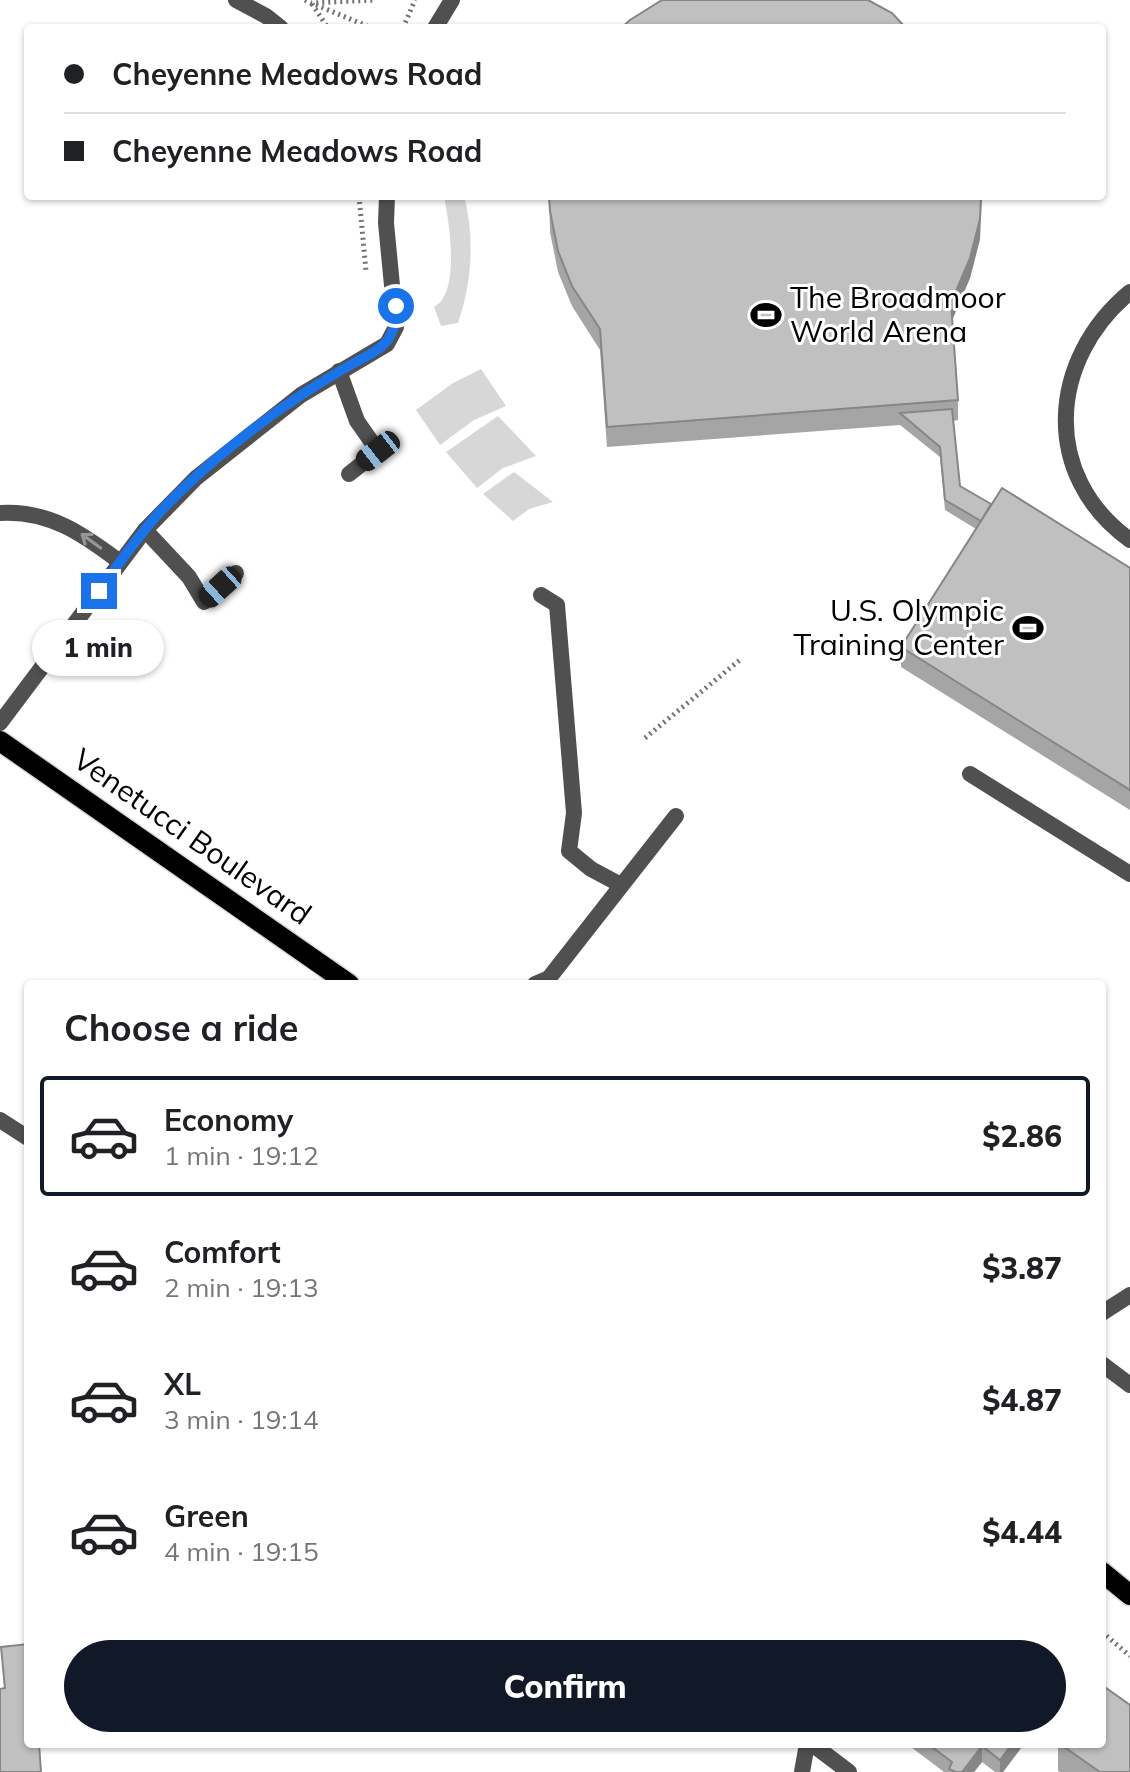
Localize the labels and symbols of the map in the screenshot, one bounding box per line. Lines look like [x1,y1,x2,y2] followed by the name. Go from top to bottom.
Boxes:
[790,278,1006,350] place label: The Broadmoor World Arena
[378,288,414,324] route start
[749,298,783,332] sports icon: The Broadmoor World Arena
[352,427,404,475] car
[81,532,103,549] one-way arrow
[194,562,246,612] car
[81,573,117,609] route end
[793,591,1004,663] place label: U.S. Olympic Training Center
[1011,611,1045,645] sports icon: U.S. Olympic Training Center
[33,619,165,675] callout: 1 min
[66,740,319,933] street label: Venetucci Boulevard

